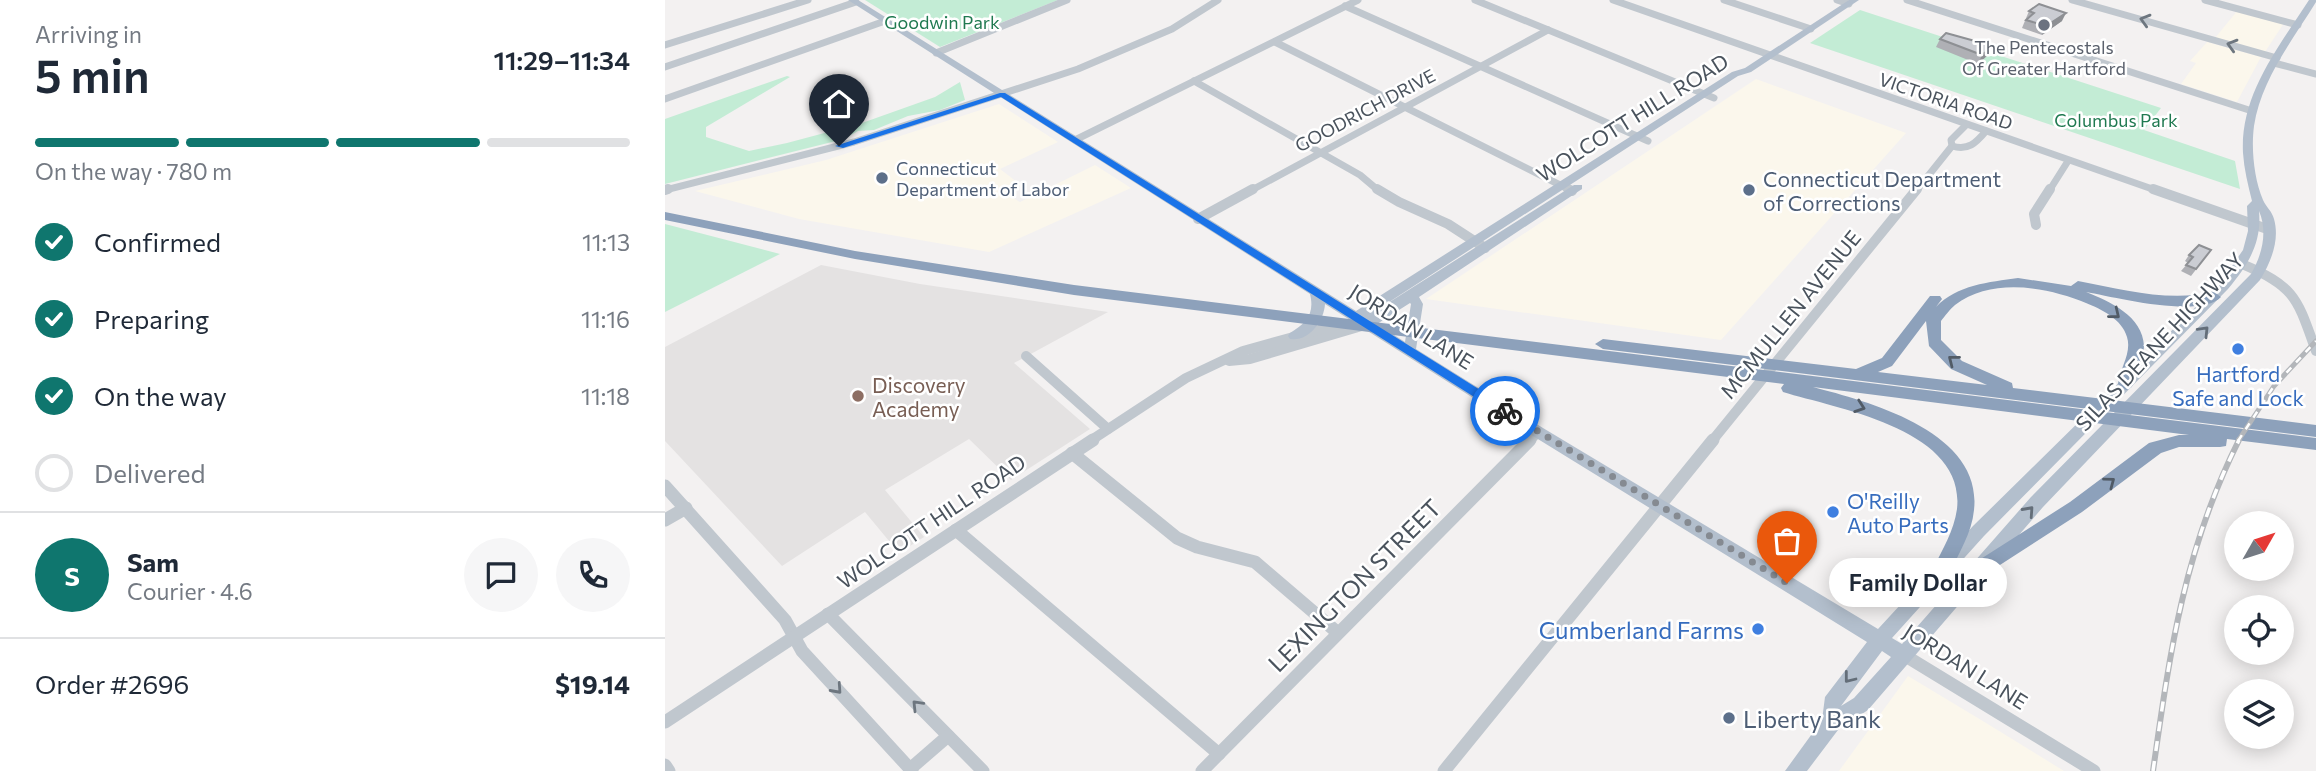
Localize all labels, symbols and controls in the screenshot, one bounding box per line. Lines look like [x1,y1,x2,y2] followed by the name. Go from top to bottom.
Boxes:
[884,11,1000,33] park label: Goodwin Park
[2139,14,2151,29] one-way arrow
[2036,17,2052,33] marker: The Pentecostals Of Greater Hartford
[35,20,142,48] text: Arriving in
[1962,36,2126,79] place label: The Pentecostals Of Greater Hartford
[2227,39,2239,53] one-way arrow
[493,44,630,75] text: 11:29–11:34
[35,46,150,102] text: 5 min
[1531,48,1733,186] street label: WOLCOTT HILL ROAD
[1291,64,1439,156] street label: GOODRICH DRIVE
[1876,68,2016,134] street label: VICTORIA ROAD
[809,74,869,146] pin
[820,85,858,123] icon: home
[2054,109,2178,131] park label: Columbus Park
[35,157,232,185] text: On the way · 780 m
[896,157,1069,200] place label: Connecticut Department of Labor
[1763,166,2001,215] place label: Connecticut Department of Corrections
[874,170,890,186] marker: Connecticut Department of Labor
[1741,182,1757,198] marker: Connecticut Department of Corrections
[35,223,73,261] icon: check
[1714,225,1866,403] street label: MCMULLEN AVENUE
[94,226,221,257] text: Confirmed
[582,228,630,256] text: 11:13
[2070,246,2248,435] street label: SILAS DEANE HIGHWAY
[1345,278,1479,374] street label: JORDAN LANE
[35,300,73,338] icon: check
[94,303,209,334] text: Preparing
[581,305,630,333] text: 11:16
[2107,305,2119,318] one-way arrow
[2195,327,2208,340] one-way arrow
[2230,341,2246,357] marker: Hartford Safe and Lock
[1949,356,1961,369] one-way arrow
[2172,361,2304,410] place label: Hartford Safe and Lock
[872,372,966,421] place label: Discovery Academy
[1470,376,1540,446] courier
[35,377,73,415] icon: check
[94,380,227,411] text: On the way
[581,382,630,410] text: 11:18
[850,388,866,404] marker: Discovery Academy
[1486,392,1524,430] icon: bike
[1854,398,1866,413] one-way arrow
[832,449,1030,593] street label: WOLCOTT HILL ROAD
[94,457,205,488] text: Delivered
[2102,477,2115,490] one-way arrow
[1847,488,1949,537] place label: O'Reilly Auto Parts
[1262,493,1446,677] street label: LEXINGTON STREET
[1825,504,1841,520] marker: O'Reilly Auto Parts
[2021,506,2033,519] one-way arrow
[1757,511,1817,583] pin
[2224,511,2294,581] north arrow
[2224,511,2294,749] map controls
[1768,522,1806,560] icon: bag
[464,538,538,612] button: chat
[556,538,630,612] button: phone
[127,546,179,577] text: Sam
[1829,558,2007,608] callout: Family Dollar
[64,560,80,591] text: S
[1849,568,1987,596] text: Family Dollar
[127,577,253,605] text: Courier · 4.6
[2224,595,2294,665] button: locate
[1539,615,1744,644] place label: Cumberland Farms
[1899,618,2033,714] street label: JORDAN LANE
[1750,621,1766,637] marker: Cumberland Farms
[35,668,189,699] text: Order #2696
[555,668,630,699] text: $19.14
[1844,671,1857,683] one-way arrow
[2224,679,2294,749] button: layers
[829,681,841,694] one-way arrow
[913,701,926,714] one-way arrow
[1743,704,1881,733] place label: Liberty Bank
[1721,710,1737,726] marker: Liberty Bank

